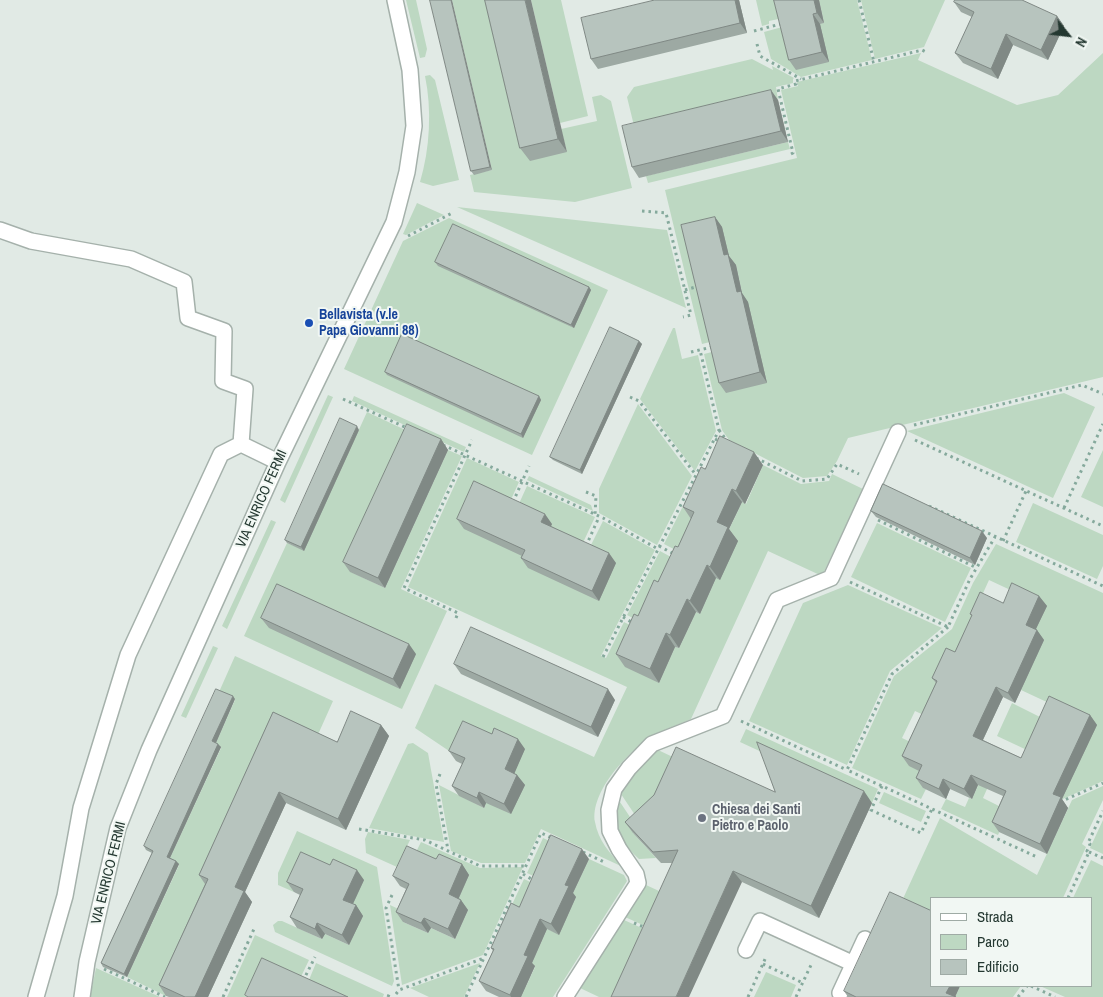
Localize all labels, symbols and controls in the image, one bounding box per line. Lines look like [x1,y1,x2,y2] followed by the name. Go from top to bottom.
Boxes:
[1043,10,1093,60] north arrow
[1071,34,1091,50] text: N
[319,307,419,340] place label: Bellavista (v.le Papa Giovanni 88)
[303,317,315,329] marker: Bellavista (v.le Papa Giovanni 88)
[233,448,291,550] street label: VIA ENRICO FERMI
[712,802,801,834] place label: Chiesa dei Santi Pietro e Paolo
[696,812,708,824] marker: Chiesa dei Santi Pietro e Paolo
[88,820,130,926] street label: VIA ENRICO FERMI
[930,897,1093,987] legend
[977,906,1013,927] text: Strada
[977,931,1009,952] text: Parco
[977,956,1019,977] text: Edificio

